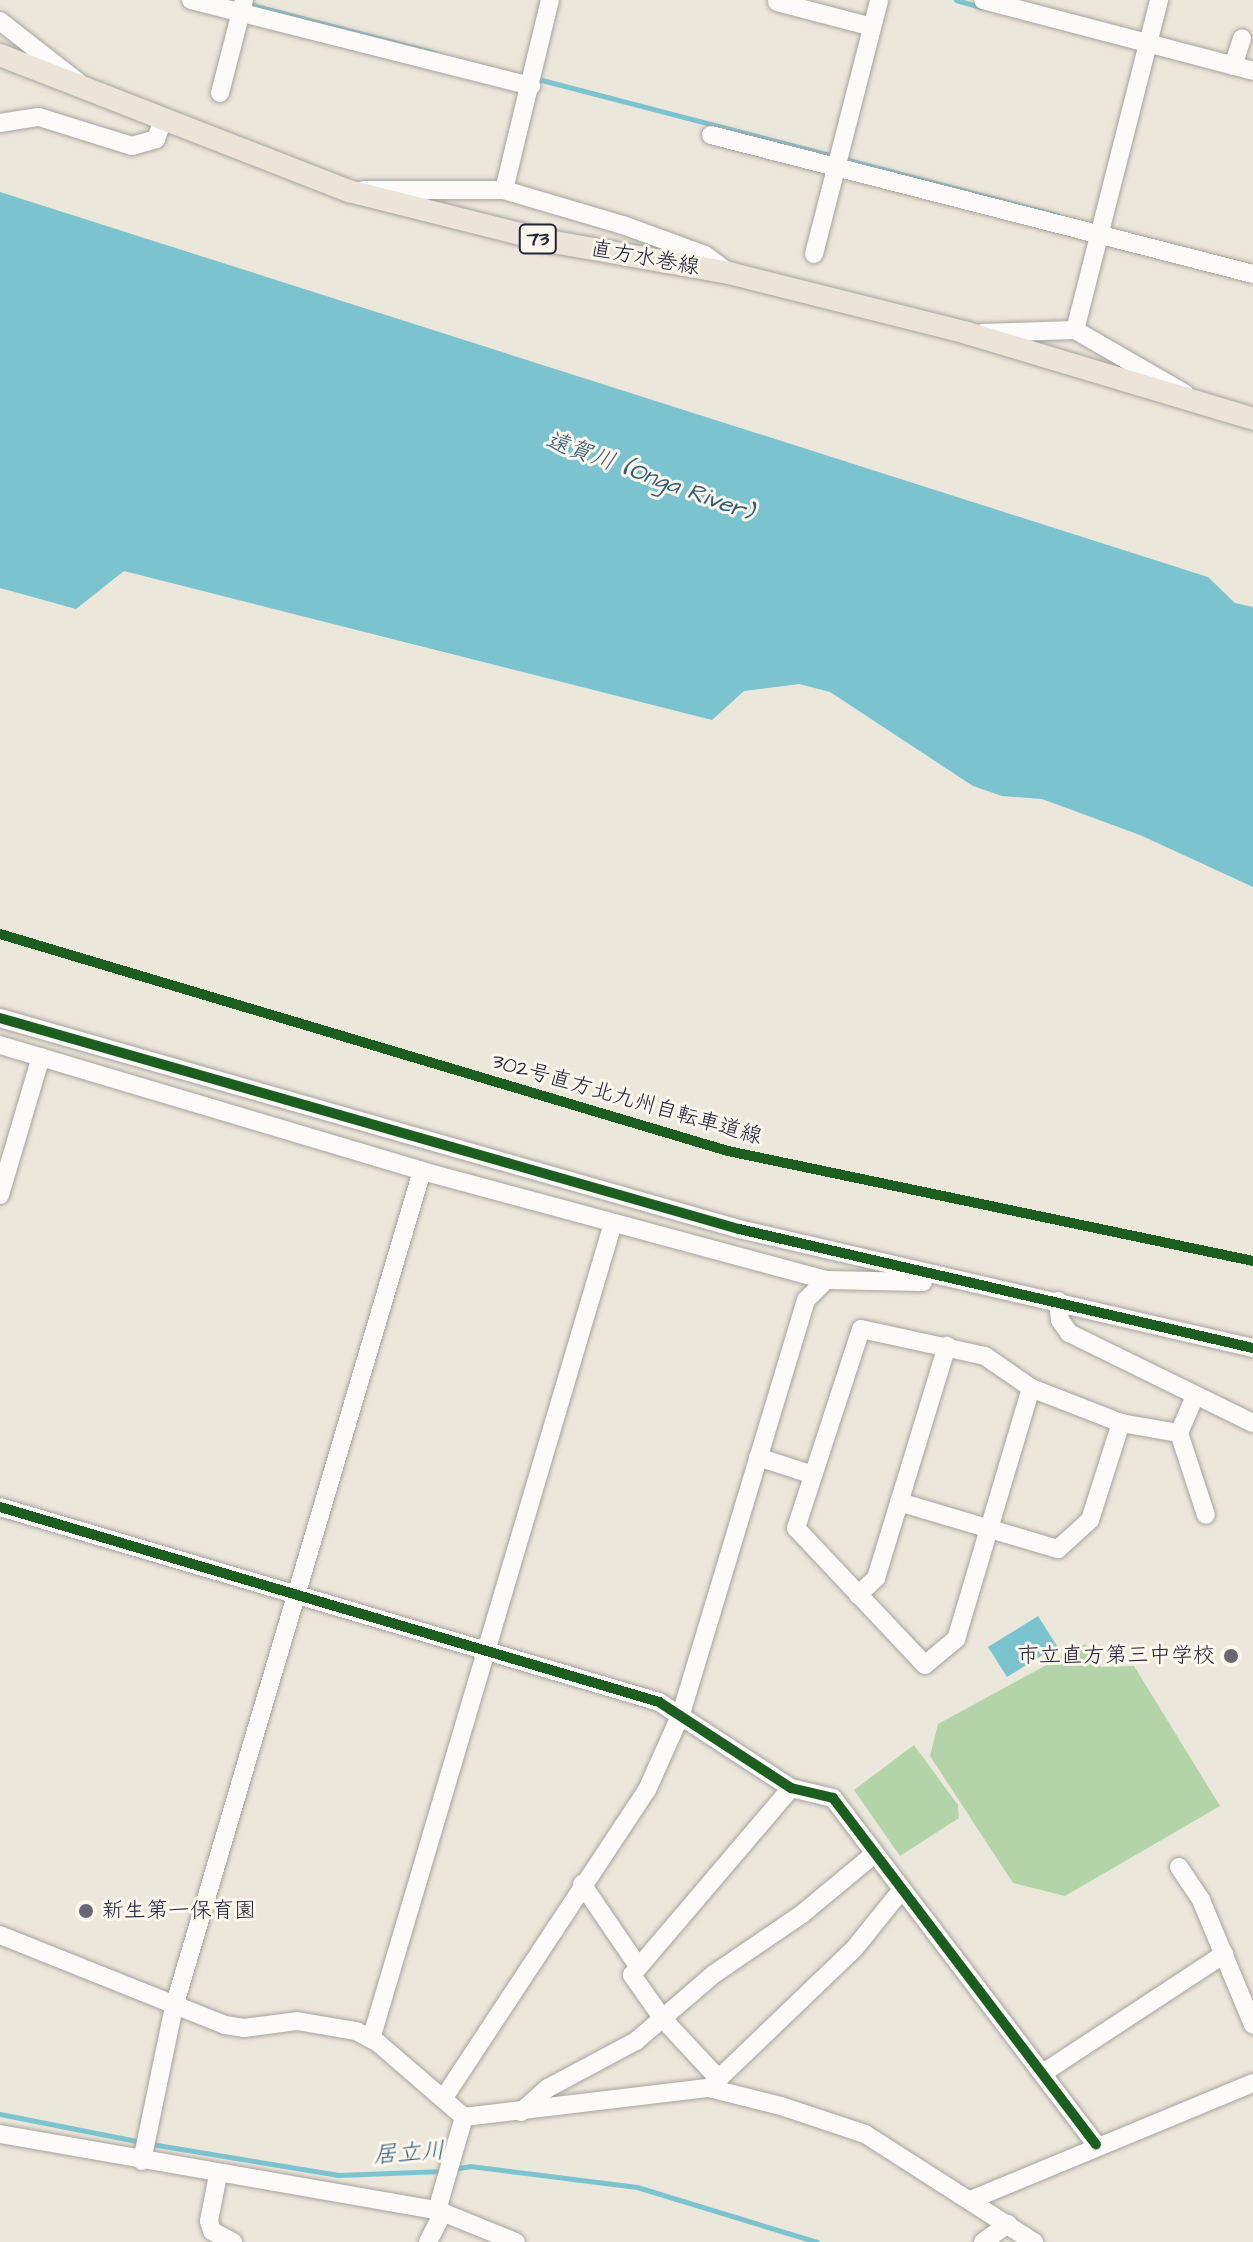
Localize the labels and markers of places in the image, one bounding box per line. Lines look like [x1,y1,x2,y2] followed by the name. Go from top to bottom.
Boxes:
[1017,1643,1215,1669] place label: 市立直方第三中学校
[1222,1647,1240,1665] marker: 市立直方第三中学校
[102,1898,256,1924] place label: 新生第一保育園
[77,1902,95,1920] marker: 新生第一保育園

